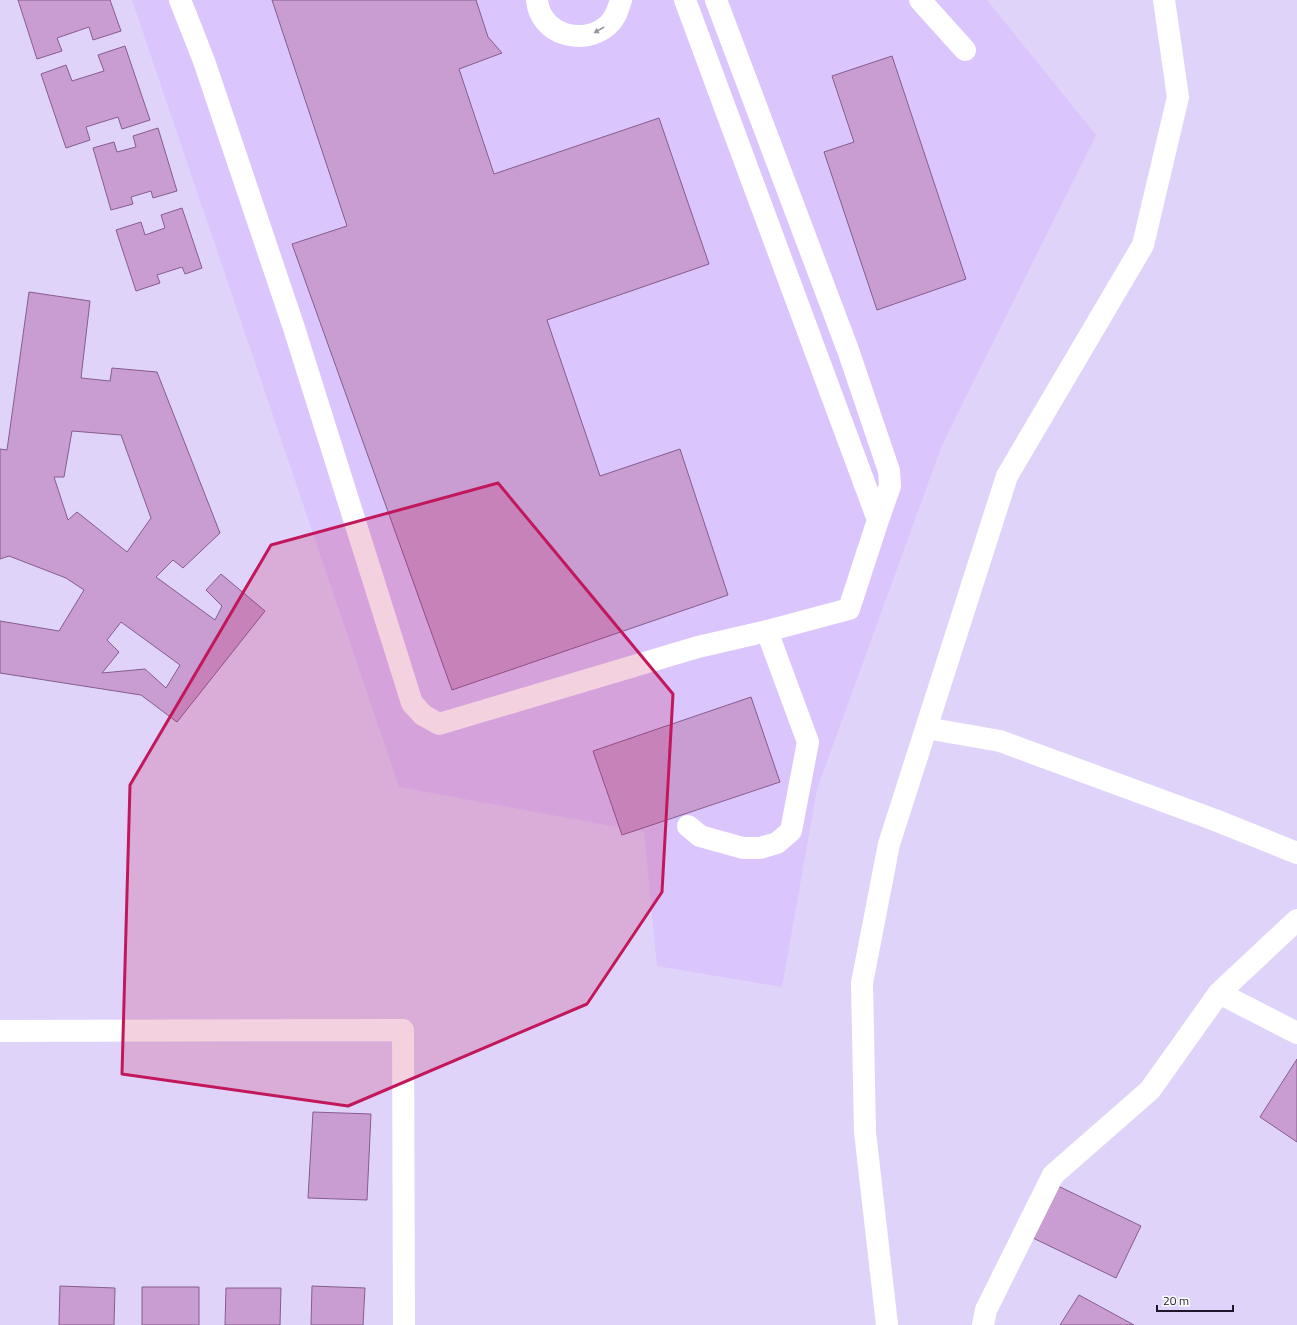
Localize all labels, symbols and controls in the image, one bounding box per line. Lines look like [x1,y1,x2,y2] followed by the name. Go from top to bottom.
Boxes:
[593,27,605,34] one-way arrow
[1157,1287,1233,1313] scale bar
[1163,1291,1189,1310] text: 20 m

